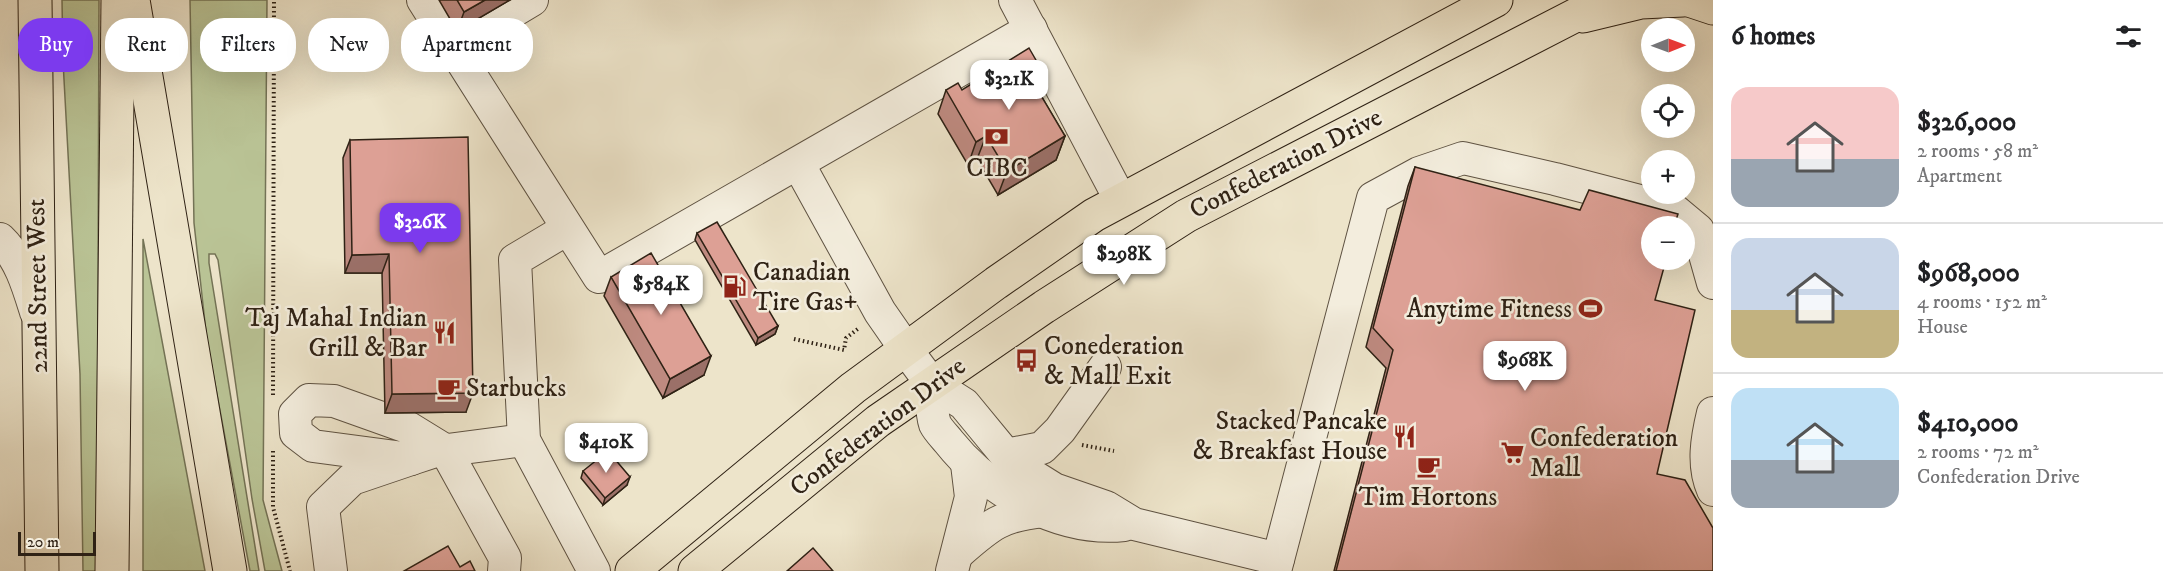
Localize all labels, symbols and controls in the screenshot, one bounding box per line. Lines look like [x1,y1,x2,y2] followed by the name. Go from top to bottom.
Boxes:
[18,18,93,72] chip: Buy
[105,18,188,72] chip: Rent
[200,18,296,72] chip: Filters
[308,18,389,72] chip: New
[401,18,533,72] chip: Apartment
[1641,18,1695,72] north arrow
[1641,18,1695,270] map controls
[1731,20,1815,53] text: 6 homes
[2112,20,2145,53] icon: filters
[967,60,1051,111] pin: $321K
[984,67,1034,92] text: $321K
[1641,84,1695,138] button: locate
[1184,101,1388,227] street label: Confederation Drive
[1917,106,2016,139] text: $326,000
[1779,111,1851,183] icon: home
[984,124,1010,150] bank icon: CIBC
[1917,139,2038,164] text: 2 rooms · 58 m²
[1641,150,1695,204] button: +
[966,152,1028,185] place label: CIBC
[1917,164,2002,189] text: Apartment
[20,198,56,374] street label: 22nd Street West
[378,203,462,254] pin: $326K
[394,210,446,235] text: $326K
[1641,216,1695,270] button: −
[1082,235,1166,286] pin: $298K
[1097,242,1151,267] text: $298K
[753,256,858,319] place label: Canadian Tire Gas+
[1917,257,2020,290] text: $968,000
[1779,262,1851,334] icon: home
[619,265,703,316] pin: $584K
[633,272,689,297] text: $584K
[722,274,748,300] fuel station icon: Canadian Tire Gas+
[1917,290,2047,315] text: 4 rooms · 152 m²
[1406,293,1572,326] place label: Anytime Fitness
[1577,296,1603,322] sports icon: Anytime Fitness
[245,302,427,365] place label: Taj Mahal Indian Grill & Bar
[1917,315,1968,340] text: House
[432,320,458,346] restaurant icon: Taj Mahal Indian Grill & Bar
[1044,330,1184,393] place label: Conederation & Mall Exit
[1483,341,1567,392] pin: $968K
[1013,348,1039,374] bus stop icon: Conederation & Mall Exit
[1497,348,1553,373] text: $968K
[784,350,972,504] street label: Confederation Drive
[466,372,566,405] place label: Starbucks
[435,375,461,401] cafe icon: Starbucks
[1193,405,1387,468] place label: Stacked Pancake & Breakfast House
[1917,407,2019,440] text: $410,000
[1779,412,1851,484] icon: home
[1530,422,1679,485] place label: Confederation Mall
[564,423,648,474] pin: $410K
[1392,423,1418,449] restaurant icon: Stacked Pancake & Breakfast House
[579,430,633,455] text: $410K
[1499,440,1525,466] supermarket icon: Confederation Mall
[1917,440,2039,465] text: 2 rooms · 72 m²
[1415,453,1441,479] cafe icon: Tim Hortons
[1917,465,2080,490] text: Confederation Drive
[1359,481,1497,514] place label: Tim Hortons
[18,529,96,556] scale bar
[27,532,59,552] text: 20 m

